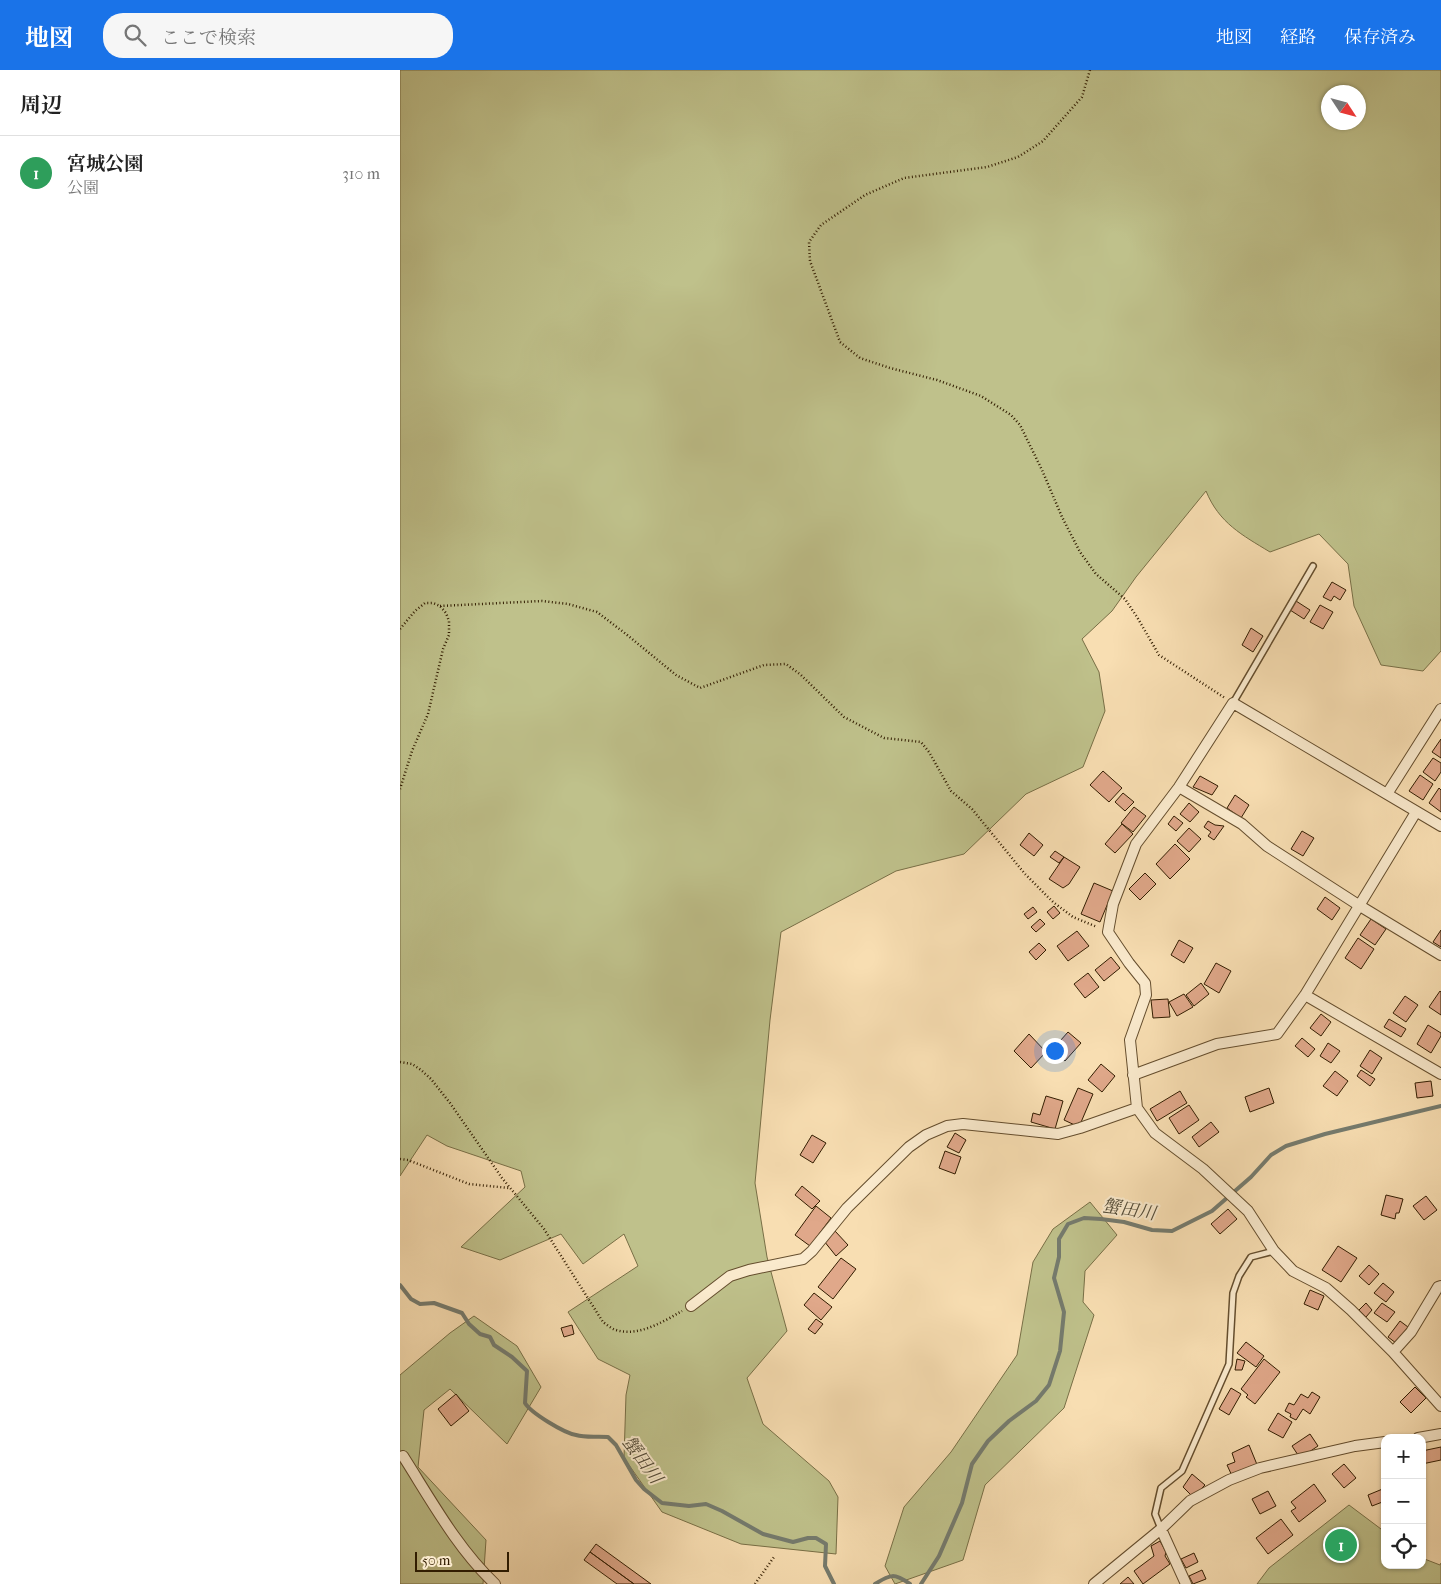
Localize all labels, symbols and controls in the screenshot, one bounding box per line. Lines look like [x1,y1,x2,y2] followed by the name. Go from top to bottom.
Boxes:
[103,13,453,58] search box
[121,21,149,49] icon: search
[25,24,73,52] text: 地図
[161,27,256,49] text: ここで検索
[1216,27,1252,48] text: 地図
[1280,27,1316,48] text: 経路
[1344,27,1416,48] text: 保存済み
[1321,85,1366,130] north arrow
[20,93,62,117] text: 周辺
[67,153,143,175] text: 宮城公園
[33,164,39,183] text: 1
[342,164,380,183] text: 310 m
[67,178,99,197] text: 公園
[1042,1038,1068,1064] your location
[1101,1195,1159,1225] water label: 蟹田川
[618,1432,668,1490] water label: 蟹田川
[1381,1434,1426,1569] map controls
[1381,1434,1426,1479] button: +
[1381,1479,1426,1524] button: −
[1381,1524,1426,1569] button: locate
[1325,1526,1357,1564] pin: 1
[415,1549,509,1572] scale bar
[422,1552,450,1569] text: 50 m

